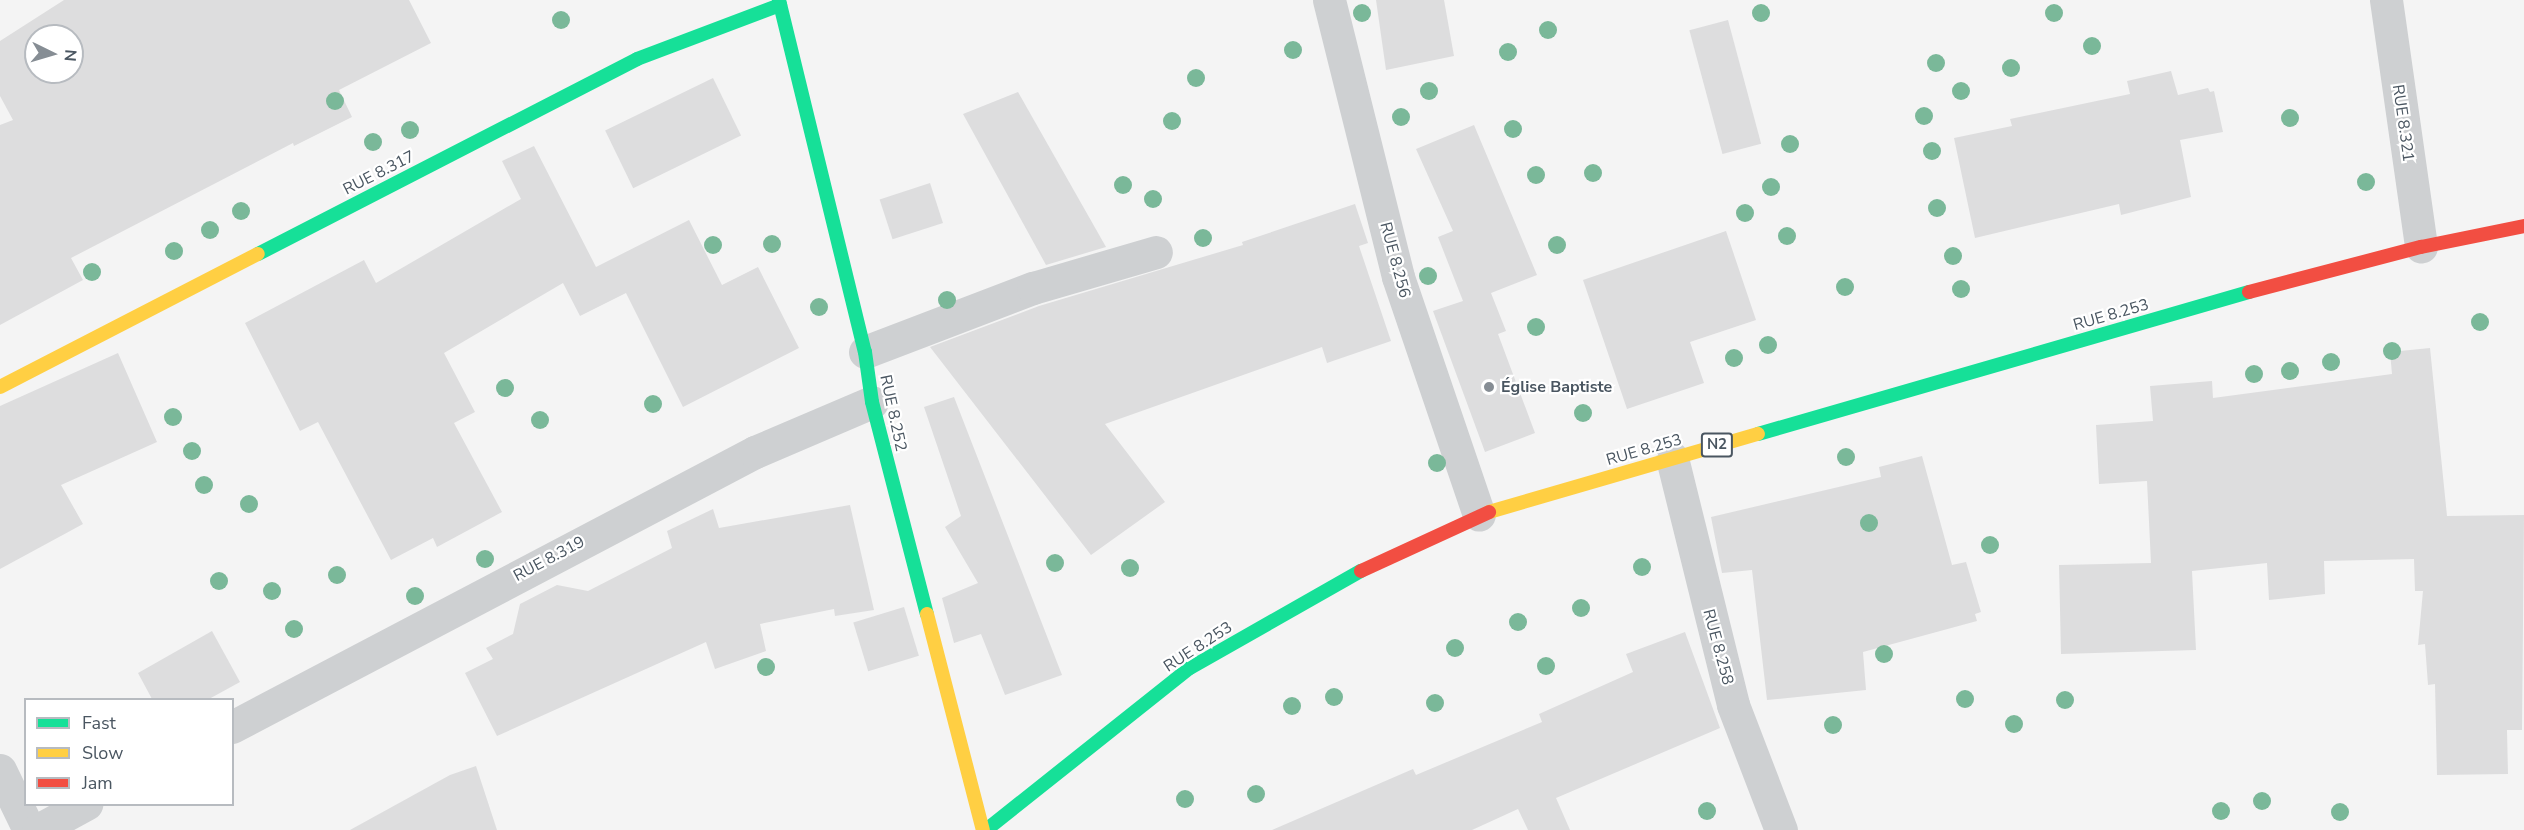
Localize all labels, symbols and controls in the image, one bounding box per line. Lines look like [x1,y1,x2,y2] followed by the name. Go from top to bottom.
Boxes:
[24,24,84,84] north arrow
[58,48,81,62] text: N
[2388,83,2418,163] street label: RUE 8.321
[340,147,418,199] street label: RUE 8.317
[1376,220,1414,300] street label: RUE 8.256
[2071,295,2151,335] street label: RUE 8.253
[876,373,910,453] street label: RUE 8.252
[1501,377,1612,397] place label: Église Baptiste
[1482,380,1496,394] marker: Église Baptiste
[1604,430,1684,470] street label: RUE 8.253
[1700,433,1734,457] road number: N2
[510,532,588,586] street label: RUE 8.319
[1699,607,1737,687] street label: RUE 8.258
[1160,618,1236,676] street label: RUE 8.253
[24,698,234,806] legend
[82,711,116,735] text: Fast
[82,741,123,765] text: Slow
[82,771,113,795] text: Jam

